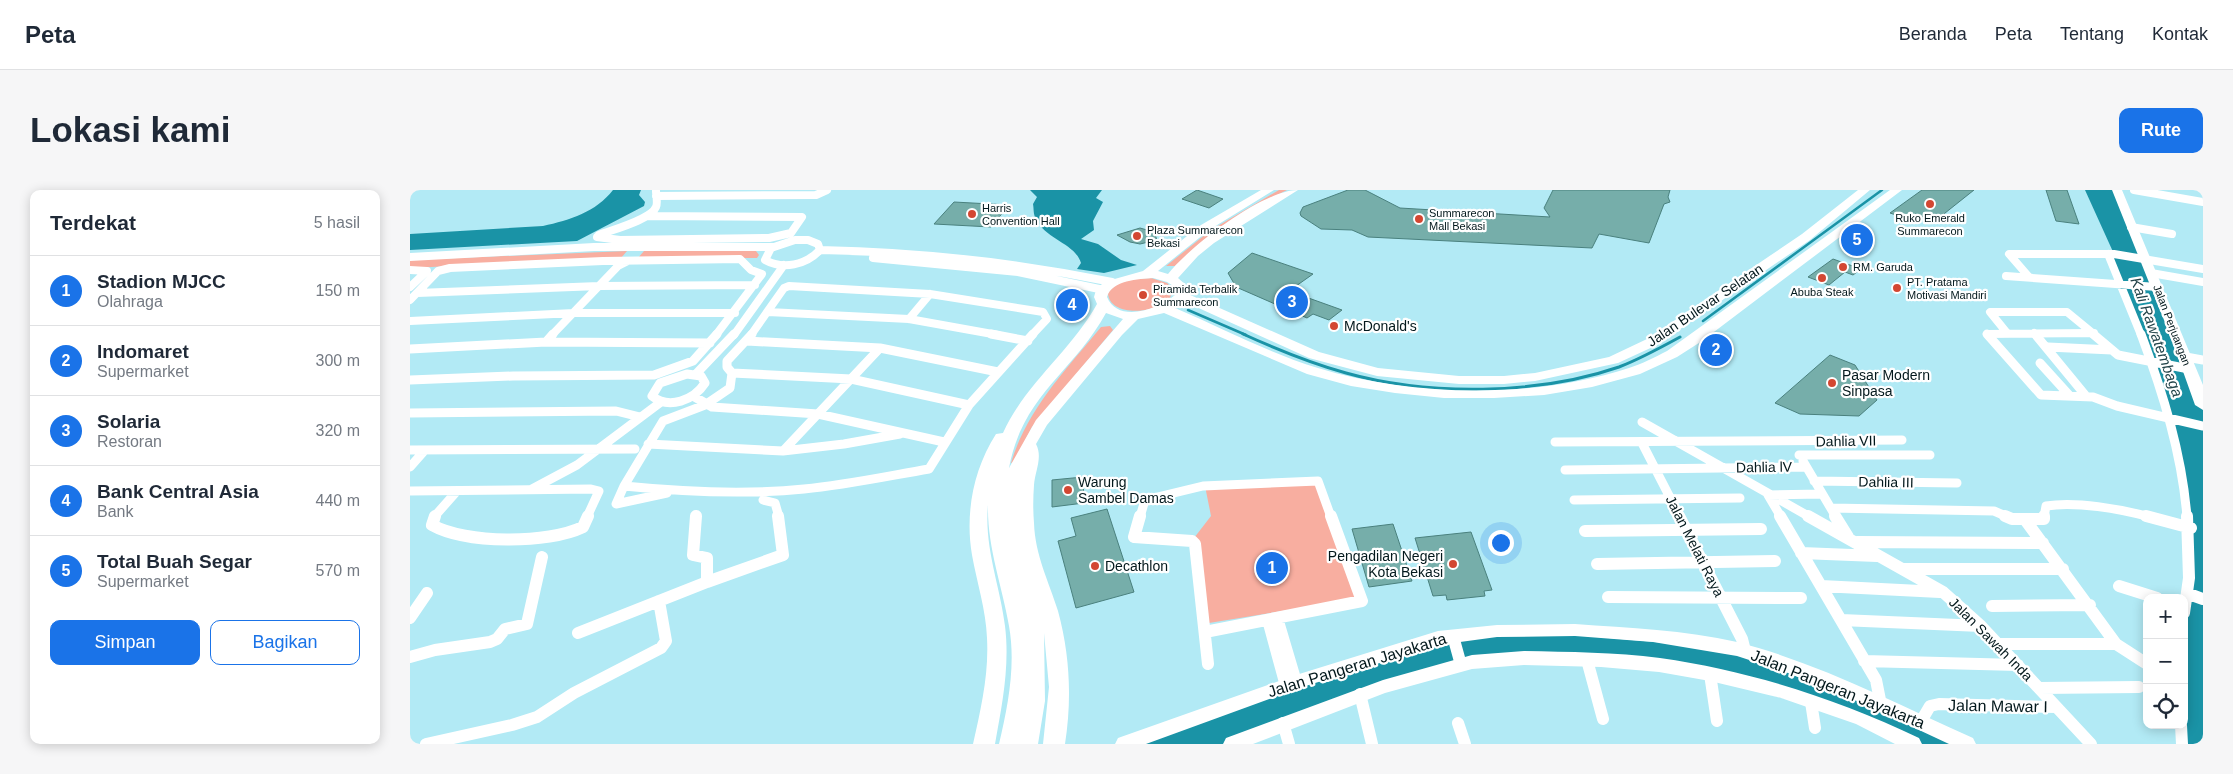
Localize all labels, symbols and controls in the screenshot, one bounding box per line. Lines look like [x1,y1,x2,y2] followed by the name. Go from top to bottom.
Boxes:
[25,21,76,48] text: Peta
[1899,24,1967,44] text: Beranda
[1995,24,2032,44] text: Peta
[2060,24,2124,44] text: Tentang
[2152,24,2208,44] text: Kontak
[2119,108,2203,153] button: Rute
[30,110,230,149] text: Lokasi kami
[1924,198,1936,210] marker: Ruko Emerald Summarecon
[982,202,1060,227] place label: Harris Convention Hall
[1429,207,1494,232] place label: Summarecon Mall Bekasi
[966,208,978,220] marker: Harris Convention Hall
[50,211,136,234] text: Terdekat
[1895,212,1965,237] place label: Ruko Emerald Summarecon
[1413,213,1425,225] marker: Summarecon Mall Bekasi
[314,214,360,231] text: 5 hasil
[1841,221,1873,259] pin: 5
[1147,224,1243,249] place label: Plaza Summarecon Bekasi
[1131,230,1143,242] marker: Plaza Summarecon Bekasi
[1644,260,1766,350] street label: Jalan Bulevar Selatan
[1837,261,1849,273] marker: RM. Garuda
[1853,261,1914,273] place label: RM. Garuda
[97,271,226,292] text: Stadion MJCC
[1816,272,1828,284] marker: Abuba Steak
[2127,275,2187,399] water label: Kali Rawatembaga
[1907,276,1986,301] place label: PT. Pratama Motivasi Mandiri
[62,282,70,299] text: 1
[316,282,360,299] text: 150 m
[1891,282,1903,294] marker: PT. Pratama Motivasi Mandiri
[1153,283,1238,308] place label: Piramida Terbalik Summarecon
[1276,283,1308,321] pin: 3
[2151,283,2193,367] street label: Jalan Perjuangan
[1056,286,1088,324] pin: 4
[1791,286,1854,298] place label: Abuba Steak
[1137,289,1149,301] marker: Piramida Terbalik Summarecon
[97,293,163,310] text: Olahraga
[1344,318,1417,334] place label: McDonald's
[1328,320,1340,332] marker: McDonald's
[1700,331,1732,369] pin: 2
[97,341,189,362] text: Indomaret
[62,352,70,369] text: 2
[316,352,360,369] text: 300 m
[97,363,189,380] text: Supermarket
[1842,367,1930,399] place label: Pasar Modern Sinpasa
[1826,377,1838,389] marker: Pasar Modern Sinpasa
[97,411,160,432] text: Solaria
[62,422,70,439] text: 3
[316,422,360,439] text: 320 m
[1816,432,1876,450] street label: Dahlia VII
[97,433,162,450] text: Restoran
[1736,459,1793,475] street label: Dahlia lV
[1078,474,1174,506] place label: Warung Sambel Damas
[1858,474,1914,490] street label: Dahlia III
[97,481,259,502] text: Bank Central Asia
[1062,484,1074,496] marker: Warung Sambel Damas
[62,492,70,509] text: 4
[316,492,360,509] text: 440 m
[1663,493,1727,599] street label: Jalan Melati Raya
[97,503,133,520] text: Bank
[1488,530,1514,556] your location
[1328,548,1443,580] place label: Pengadilan Negeri Kota Bekasi
[1256,549,1288,587] pin: 1
[97,551,252,572] text: Total Buah Segar
[1105,558,1168,574] place label: Decathlon
[1447,558,1459,570] marker: Pengadilan Negeri Kota Bekasi
[1089,560,1101,572] marker: Decathlon
[62,562,70,579] text: 5
[316,562,360,579] text: 570 m
[97,573,189,590] text: Supermarket
[1946,594,2036,684] street label: Jalan Sawah Inda
[2143,594,2188,729] map controls
[2143,594,2188,639] button: +
[50,620,200,665] button: Simpan
[210,620,360,665] button: Bagikan
[1266,630,1448,700] street label: Jalan Pangeran Jayakarta
[2143,639,2188,684] button: −
[1749,646,1927,732] street label: Jalan Pangeran Jayakarta
[2143,684,2188,729] button: locate
[1948,697,2048,715] street label: Jalan Mawar I

